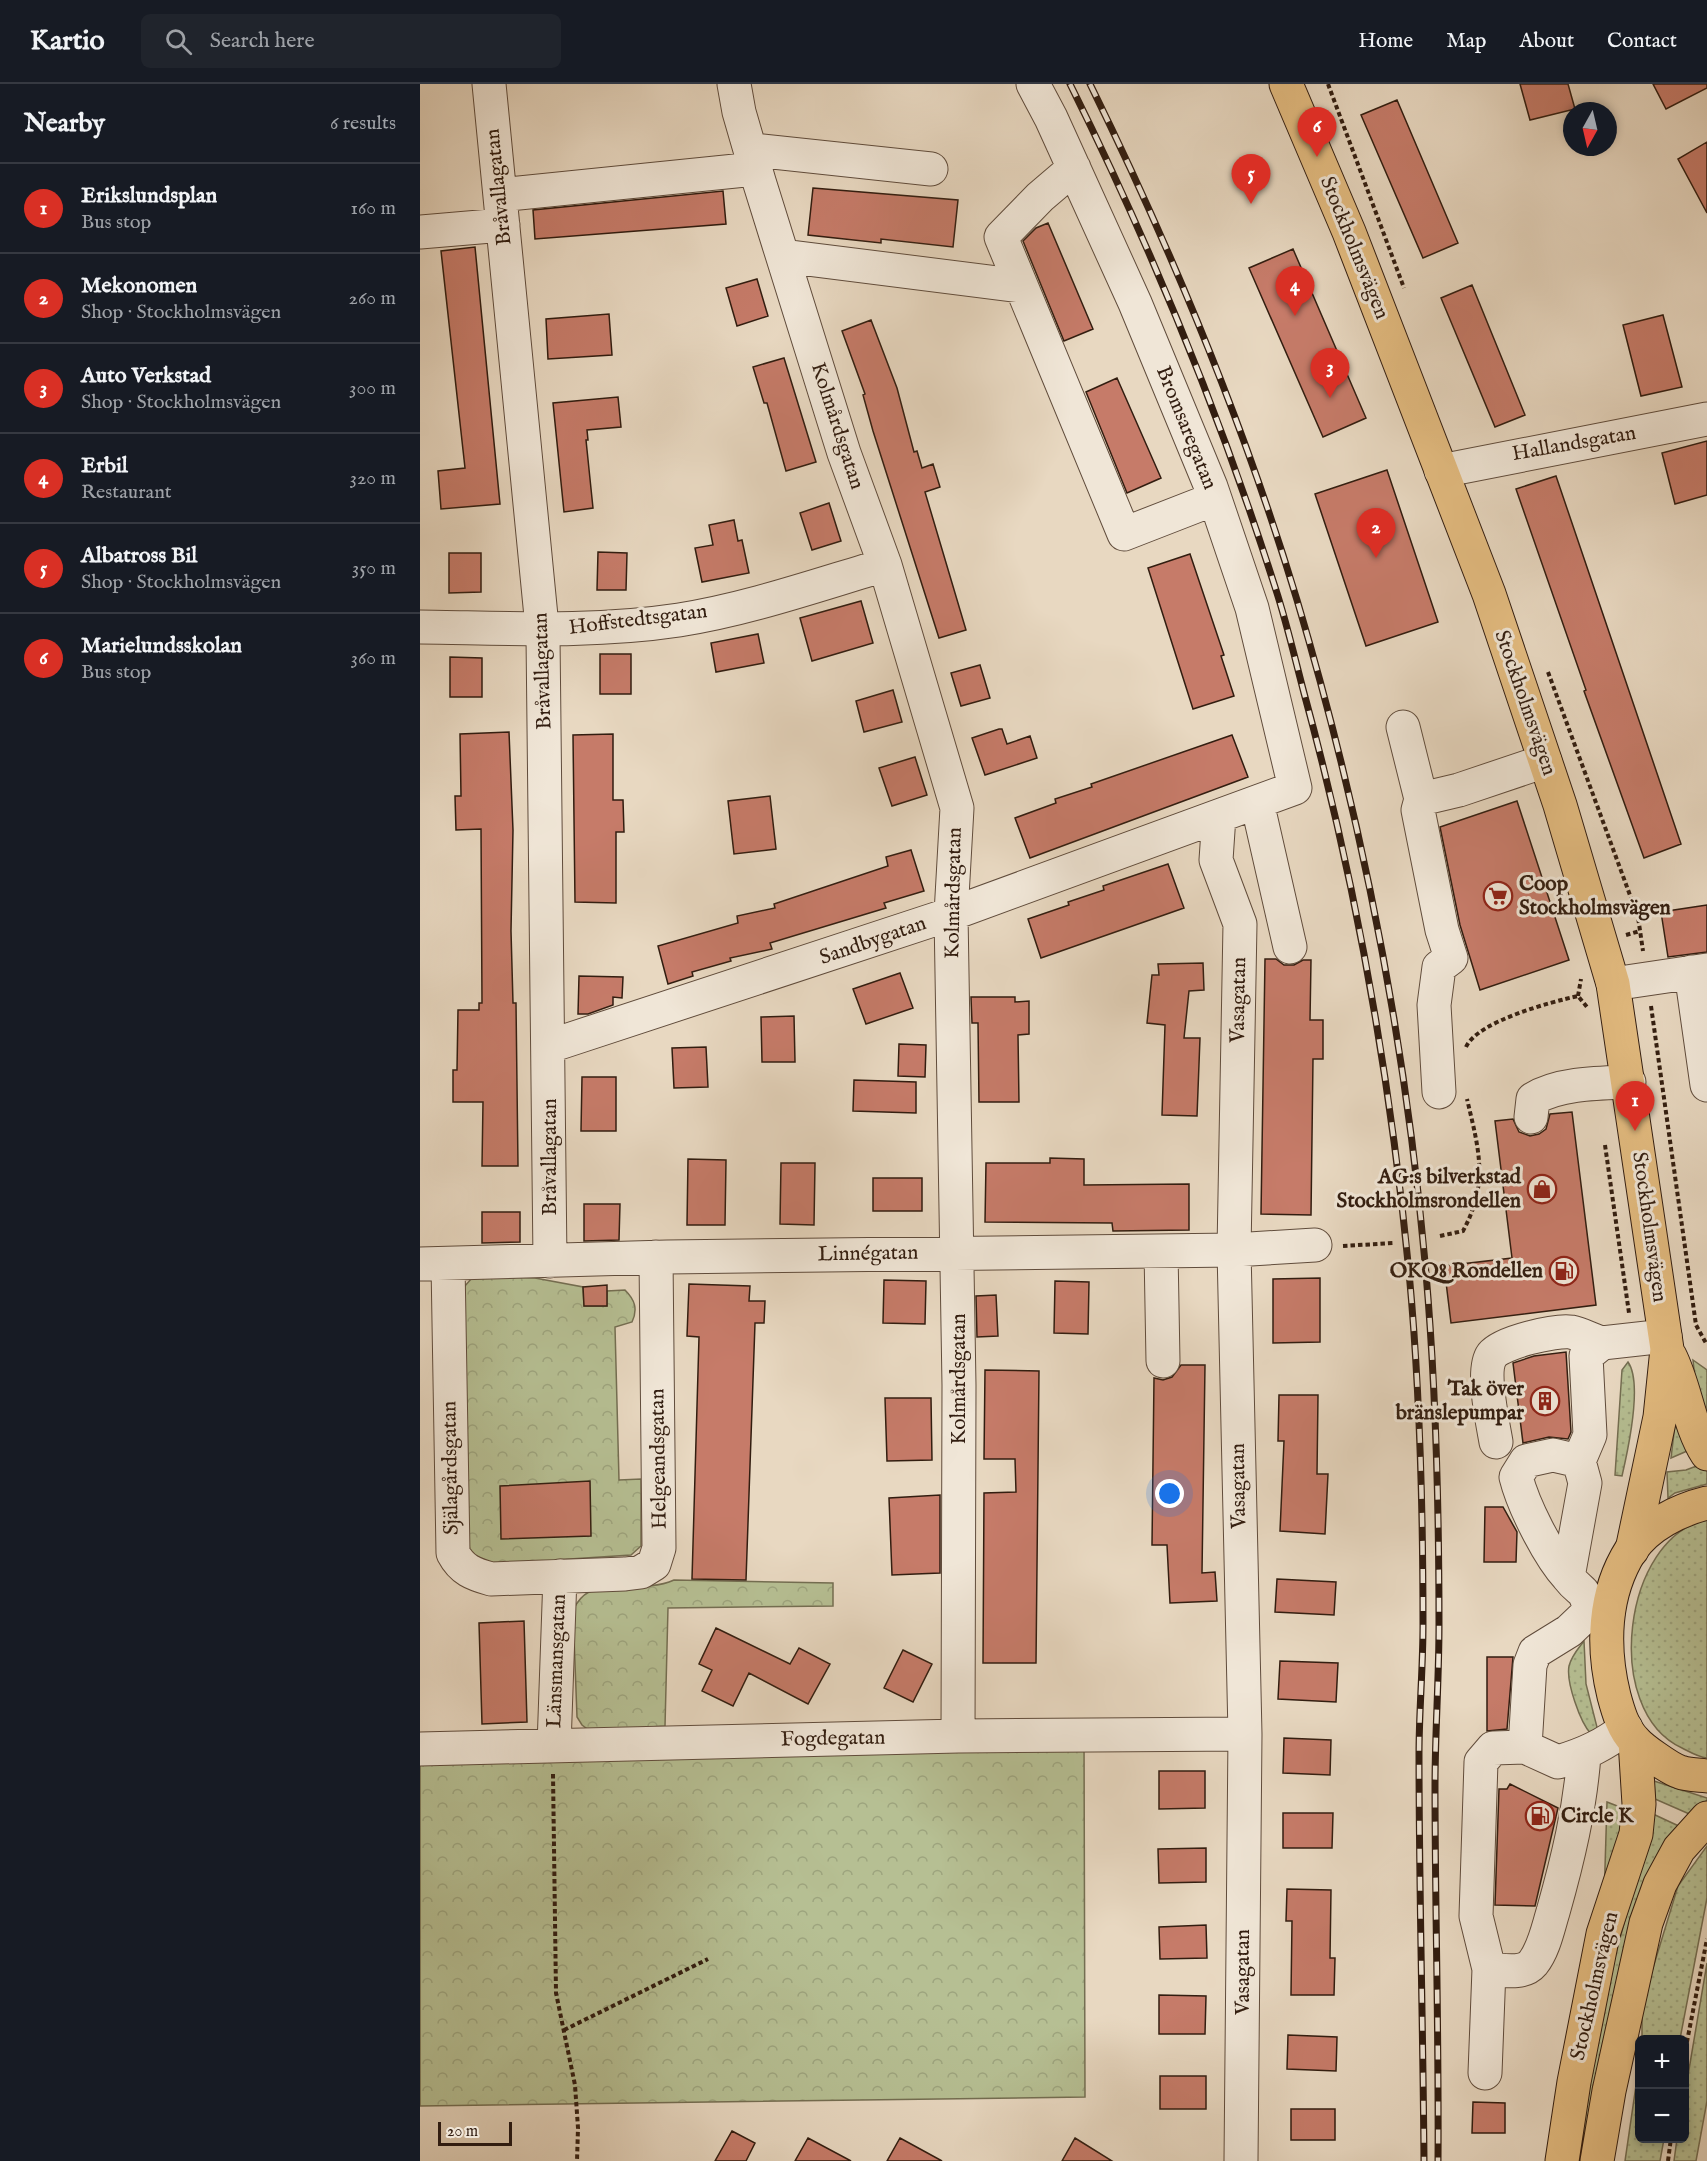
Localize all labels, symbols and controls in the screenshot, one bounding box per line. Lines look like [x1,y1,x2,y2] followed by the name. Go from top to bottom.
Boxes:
[141,14,561,68] search box
[30,24,105,59] text: Kartio
[162,25,195,58] icon: search
[210,27,315,55] text: Search here
[1358,28,1413,55] text: Home
[1446,28,1486,55] text: Map
[1519,28,1574,55] text: About
[1607,28,1677,55] text: Contact
[1563,102,1617,156] north arrow
[24,107,105,140] text: Nearby
[1298,107,1336,157] pin: 6
[330,111,396,136] text: 6 results
[479,127,519,247] street label: Bråvallagatan
[1232,154,1270,204] pin: 5
[1313,173,1395,323] street label: Stockholmsvägen
[81,182,217,210] text: Erikslundsplan
[40,196,47,221] text: 1
[350,196,396,221] text: 160 m
[81,210,151,235] text: Bus stop
[1276,266,1314,316] pin: 4
[81,272,197,300] text: Mekonomen
[39,286,48,311] text: 2
[349,286,396,311] text: 260 m
[81,300,281,325] text: Shop · Stockholmsvägen
[1310,348,1350,398] pin: 3
[804,359,870,493] street label: Kolmårdsgatan
[81,362,211,390] text: Auto Verkstad
[1149,362,1223,494] street label: Bromsaregatan
[40,376,47,401] text: 3
[349,376,396,401] text: 300 m
[81,390,281,415] text: Shop · Stockholmsvägen
[1510,420,1638,468] street label: Hallandsgatan
[81,452,128,480] text: Erbil
[39,466,48,491] text: 4
[350,466,396,491] text: 320 m
[81,480,172,505] text: Restaurant
[1356,508,1396,558] pin: 2
[81,542,197,570] text: Albatross Bil
[40,556,47,581] text: 5
[352,556,396,581] text: 350 m
[81,570,281,595] text: Shop · Stockholmsvägen
[567,598,709,642] street label: Hoffstedtsgatan
[527,612,559,730] street label: Bråvallagatan
[1488,627,1562,779] street label: Stockholmsvägen
[81,632,242,660] text: Marielundsskolan
[39,646,48,671] text: 6
[350,646,396,671] text: 360 m
[81,660,151,685] text: Bus stop
[939,827,969,959] street label: Kolmårdsgatan
[1519,871,1671,922] place label: Coop Stockholmsvägen
[1482,880,1514,912] supermarket icon: Coop Stockholmsvägen
[816,910,930,972] street label: Sandbygatan
[1225,957,1253,1044] street label: Vasagatan
[1616,1082,1654,1131] pin: 1
[537,1098,564,1216] street label: Bråvallagatan
[1625,1150,1673,1304] street label: Stockholmsvägen
[1337,1164,1522,1215] place label: AG:s bilverkstad Stockholmsrondellen
[1526,1173,1558,1205] shop icon: AG:s bilverkstad Stockholmsrondellen
[818,1240,918,1268] street label: Linnégatan
[1548,1255,1580,1287] fuel station icon: OKQ8 Rondellen
[1390,1258,1543,1285] place label: OKQ8 Rondellen
[946,1313,973,1445] street label: Kolmårdsgatan
[1395,1376,1524,1427] place label: Tak över bränslepumpar
[1529,1385,1561,1417] building icon: Tak över bränslepumpar
[644,1388,674,1530] street label: Helgeandsgatan
[436,1401,466,1535] street label: Själagårdsgatan
[1225,1443,1253,1530] street label: Vasagatan
[1155,1479,1184,1508] your location
[541,1593,573,1729] street label: Länsmansgatan
[780,1725,886,1753] street label: Fogdegatan
[1524,1800,1556,1832] fuel station icon: Circle K
[1561,1803,1634,1830] place label: Circle K
[1565,1909,1625,2063] street label: Stockholmsvägen
[1230,1929,1257,2016] street label: Vasagatan
[1635,2035,1689,2143] map controls
[1635,2035,1689,2089] button: +
[1635,2089,1689,2143] button: −
[438,2119,512,2146] scale bar
[447,2122,478,2142] text: 20 m

